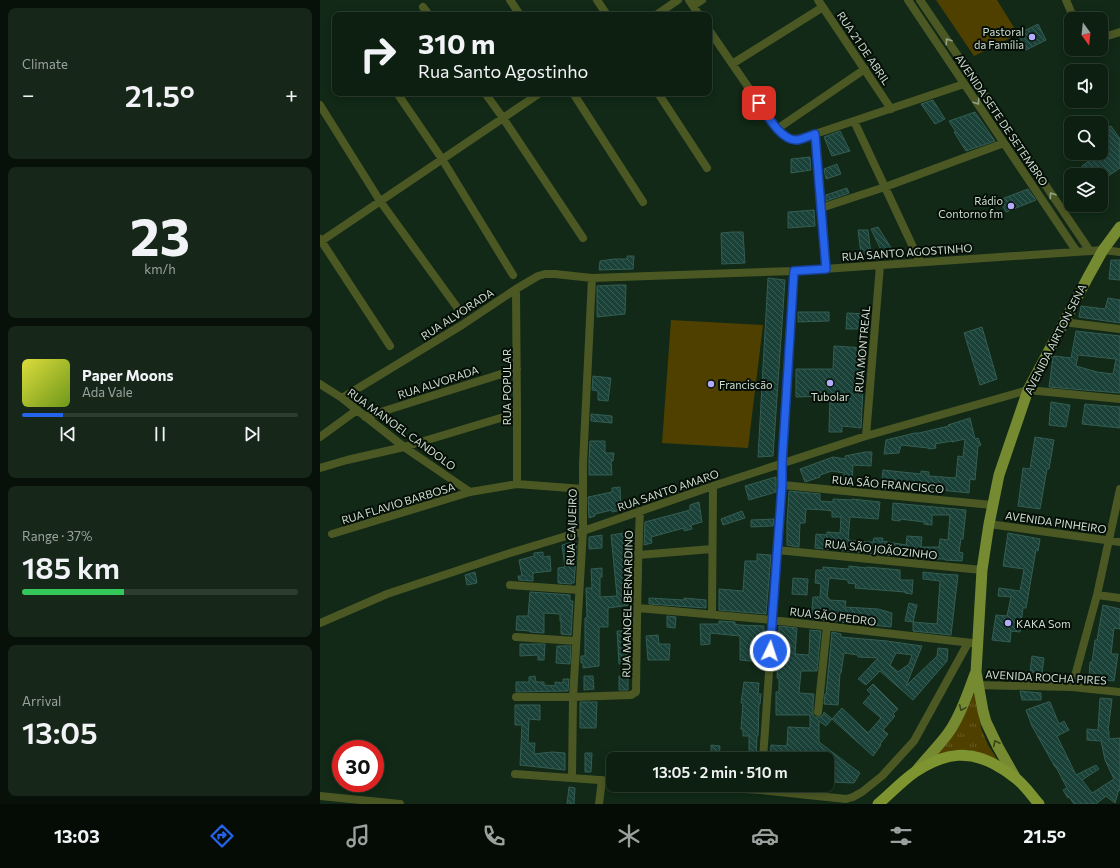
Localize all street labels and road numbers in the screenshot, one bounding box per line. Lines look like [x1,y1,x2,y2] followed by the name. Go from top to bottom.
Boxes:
[835,9,893,87] street label: RUA 21 DE ABRIL
[953,52,1051,188] street label: AVENIDA SETE DE SETEMBRO
[841,241,973,263] street label: RUA SANTO AGOSTINHO
[1021,281,1089,397] street label: AVENIDA AIRTON SENA
[418,285,496,342] street label: RUA ALVORADA
[852,305,872,393] street label: RUA MONTREAL
[500,348,513,425] street label: RUA POPULAR
[396,363,480,401] street label: RUA ALVORADA
[345,385,459,473] street label: RUA MANOEL CANDOLO
[615,467,721,513] street label: RUA SANTO AMARO
[831,473,945,495] street label: RUA SÃO FRANCISCO
[340,479,457,526] street label: RUA FLAVIO BARBOSA
[563,488,580,566] street label: RUA CAJUEIRO
[1005,508,1107,536] street label: AVENIDA PINHEIRO
[619,530,635,678] street label: RUA MANOEL BERNARDINO
[824,537,938,562] street label: RUA SÃO JOÃOZINHO
[789,604,877,628] street label: RUA SÃO PEDRO
[985,667,1107,687] street label: AVENIDA ROCHA PIRES

